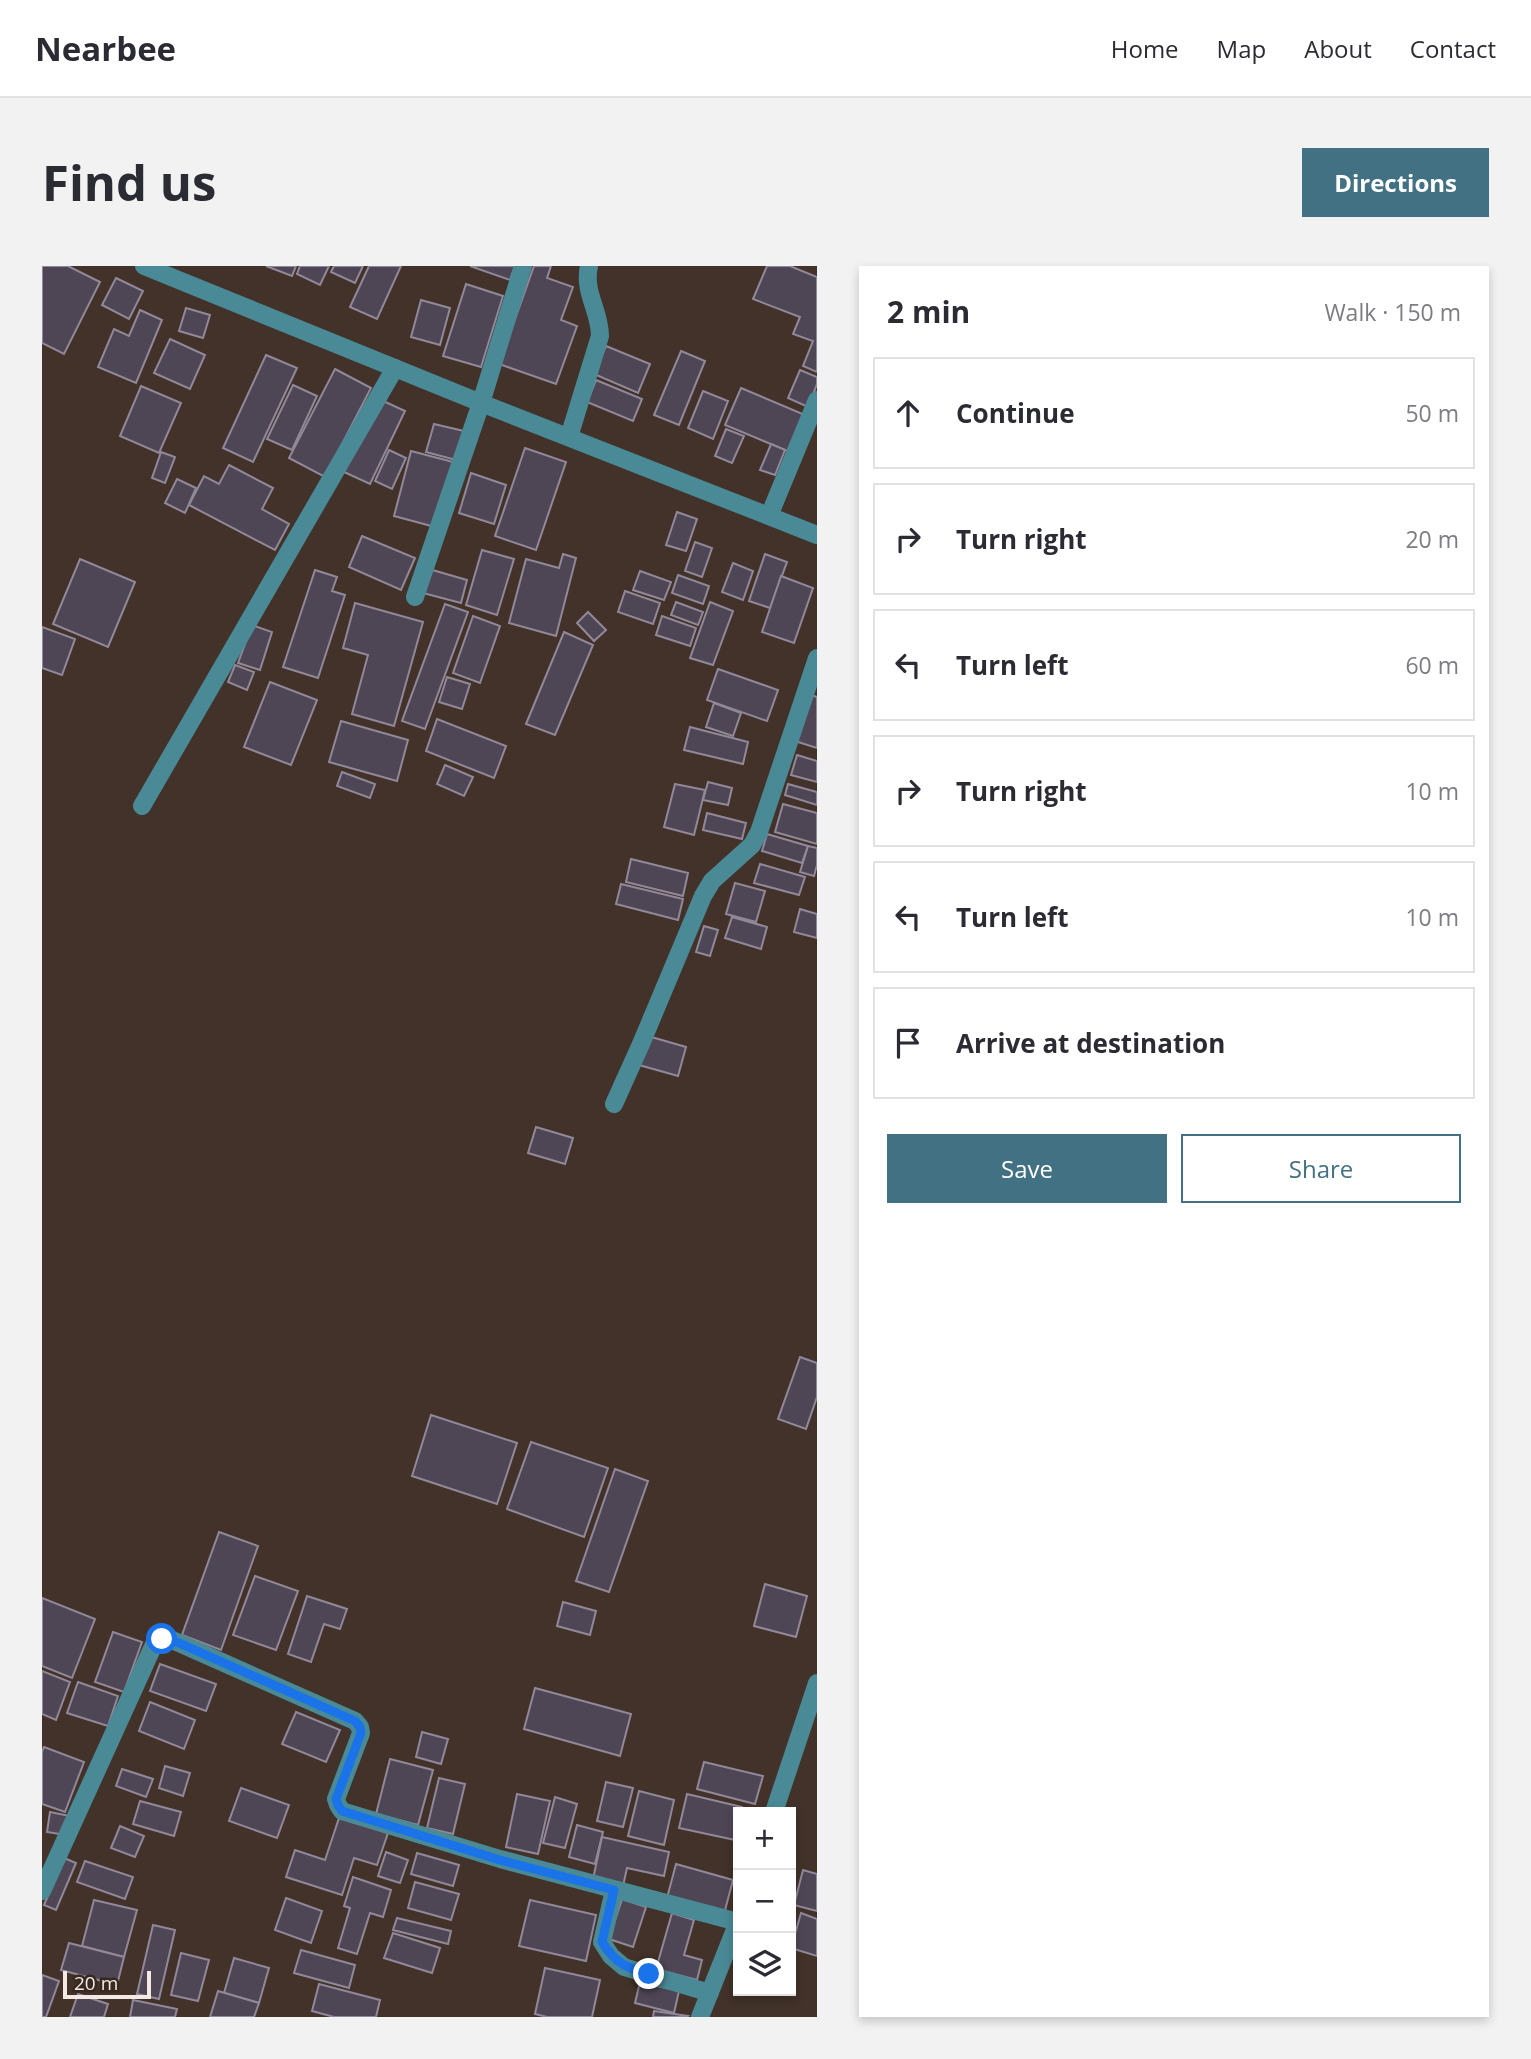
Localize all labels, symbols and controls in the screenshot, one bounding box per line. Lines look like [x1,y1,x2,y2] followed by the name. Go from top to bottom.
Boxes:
[35,26,176,71] text: Nearbee
[1111,32,1179,65] text: Home
[1217,32,1266,65] text: Map
[1304,32,1372,65] text: About
[1410,32,1496,65] text: Contact
[1302,148,1489,217] button: Directions
[42,149,216,215] text: Find us
[887,291,970,332] text: 2 min
[1324,296,1461,328] text: Walk · 150 m
[889,394,927,432] icon: ahead
[956,395,1075,431] text: Continue
[1405,397,1459,429] text: 50 m
[889,520,927,558] icon: right
[956,521,1087,557] text: Turn right
[1405,523,1459,555] text: 20 m
[889,646,927,684] icon: left
[956,647,1068,683] text: Turn left
[1405,649,1459,681] text: 60 m
[889,772,927,810] icon: right
[956,773,1087,809] text: Turn right
[1405,775,1459,807] text: 10 m
[889,898,927,936] icon: left
[956,899,1068,935] text: Turn left
[1405,901,1459,933] text: 10 m
[889,1024,927,1062] icon: arrive
[956,1025,1225,1061] text: Arrive at destination
[887,1134,1167,1203] button: Save
[1181,1134,1461,1203] button: Share
[146,1623,177,1654] route start
[733,1807,796,1996] map controls
[733,1807,796,1870] button: +
[733,1870,796,1933] button: −
[733,1933,796,1996] button: layers
[633,1958,664,1989] route end
[63,1968,150,2000] scale bar
[74,1970,118,1996] text: 20 m

